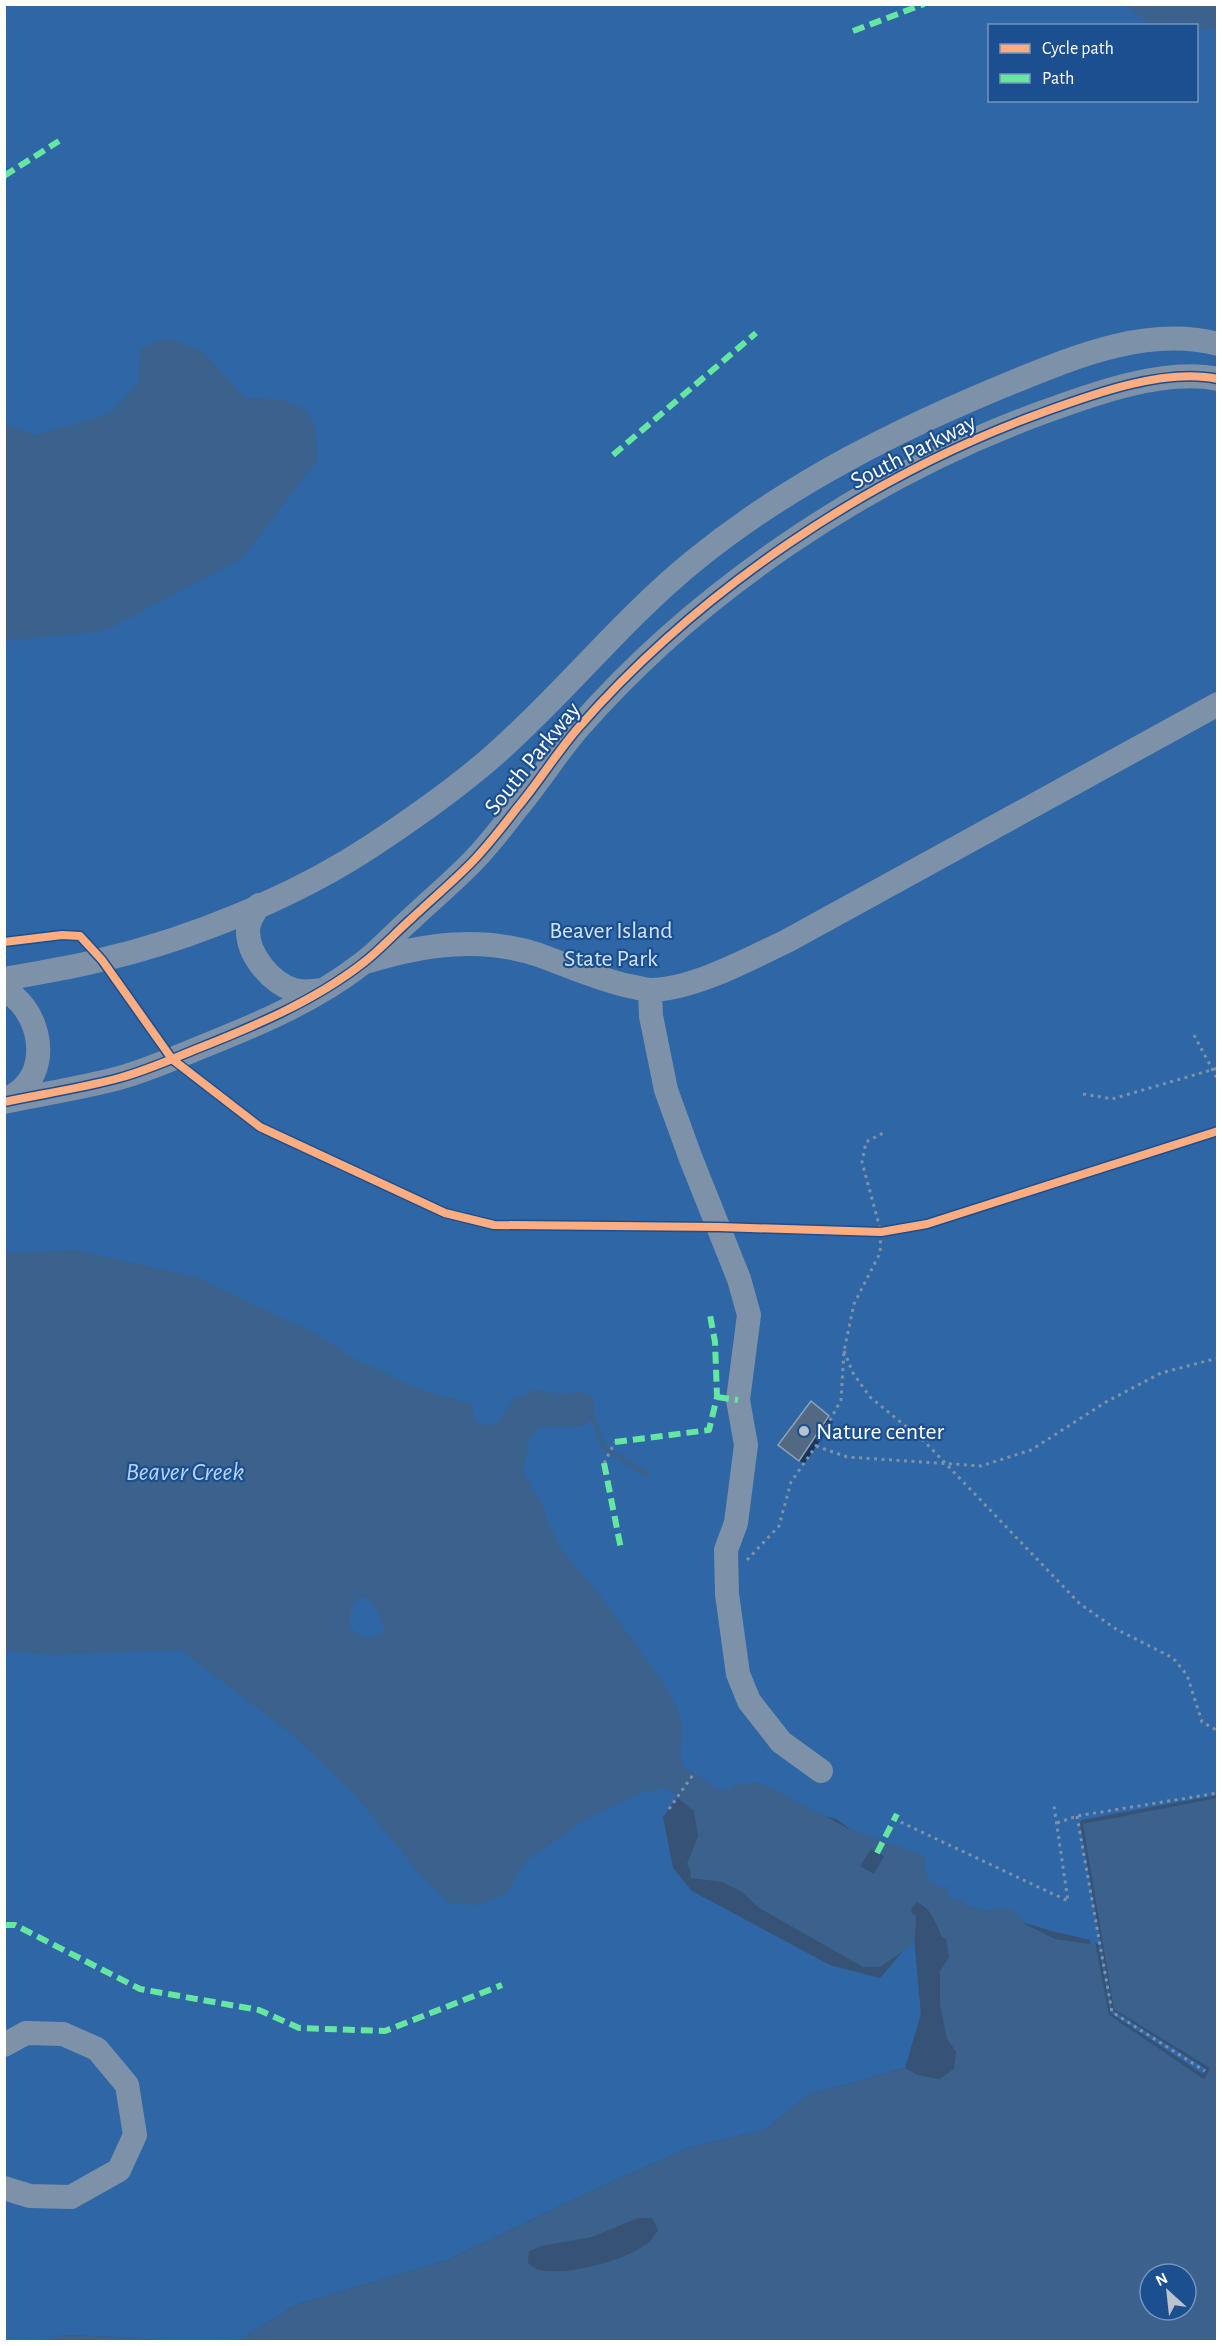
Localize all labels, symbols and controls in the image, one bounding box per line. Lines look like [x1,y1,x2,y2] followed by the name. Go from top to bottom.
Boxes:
[988,24,1198,102] legend
[1042,40,1114,58] text: Cycle path
[1042,70,1074,88] text: Path
[847,410,980,494] street label: South Parkway
[480,698,585,820] street label: South Parkway
[549,919,673,971] park label: Beaver Island State Park
[816,1420,944,1444] place label: Nature center
[797,1424,811,1438] marker: Nature center
[126,1459,244,1485] water label: Beaver Creek
[1138,2262,1198,2322] north arrow
[1153,2270,1170,2289] text: N

